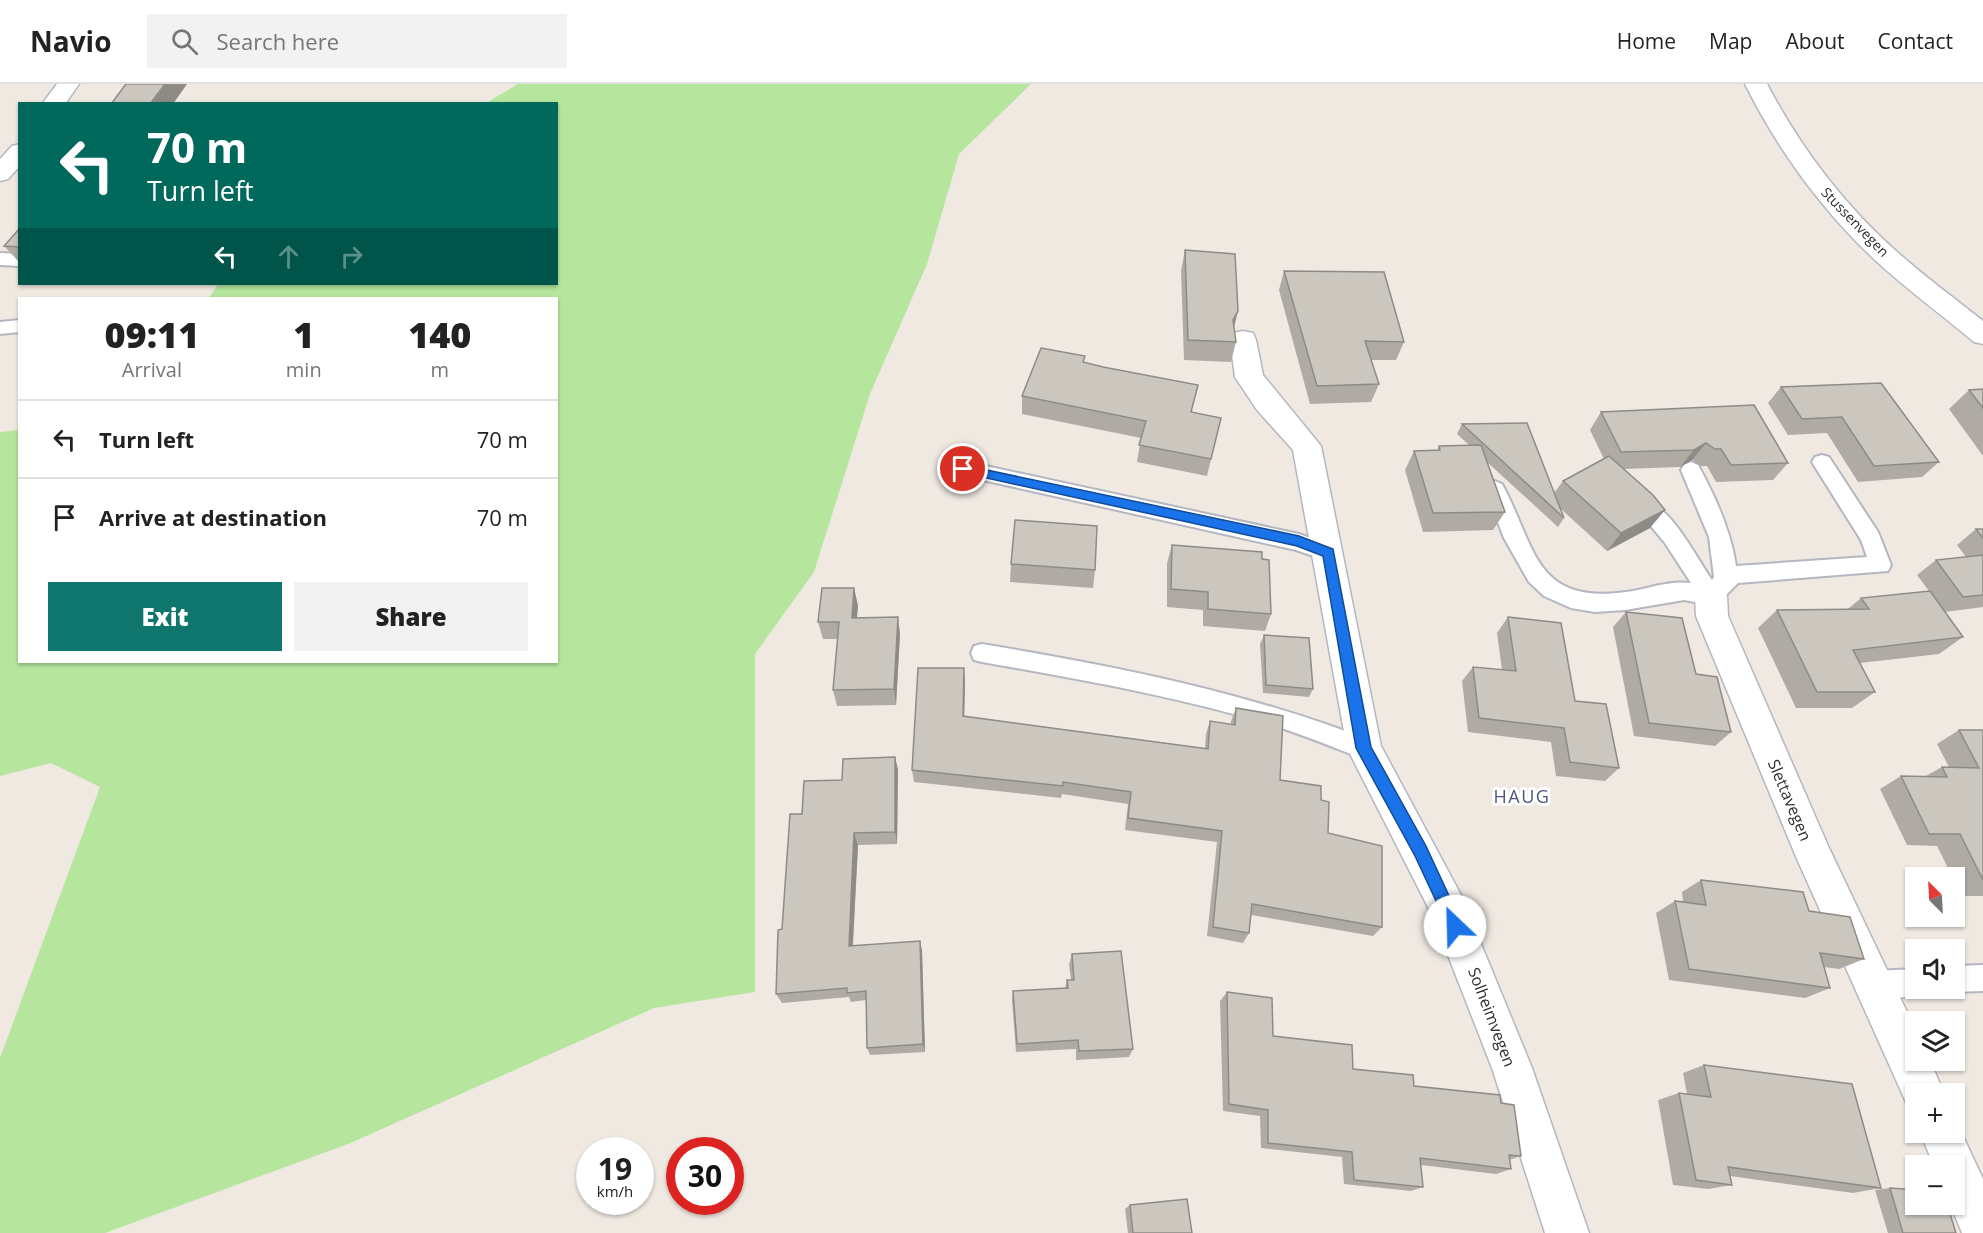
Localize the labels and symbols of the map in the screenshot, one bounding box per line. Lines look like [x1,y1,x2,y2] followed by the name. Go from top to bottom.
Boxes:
[1817,183,1893,261] street label: Stussenvegen
[937,443,988,494] pin
[1763,756,1817,844] street label: Slettavegen
[1494,784,1550,808] district label: HAUG
[1905,867,1965,927] north arrow
[1423,894,1487,958] position arrow
[1463,964,1521,1070] street label: Solheimvegen
[666,1137,744,1215] speed limit sign: 30

